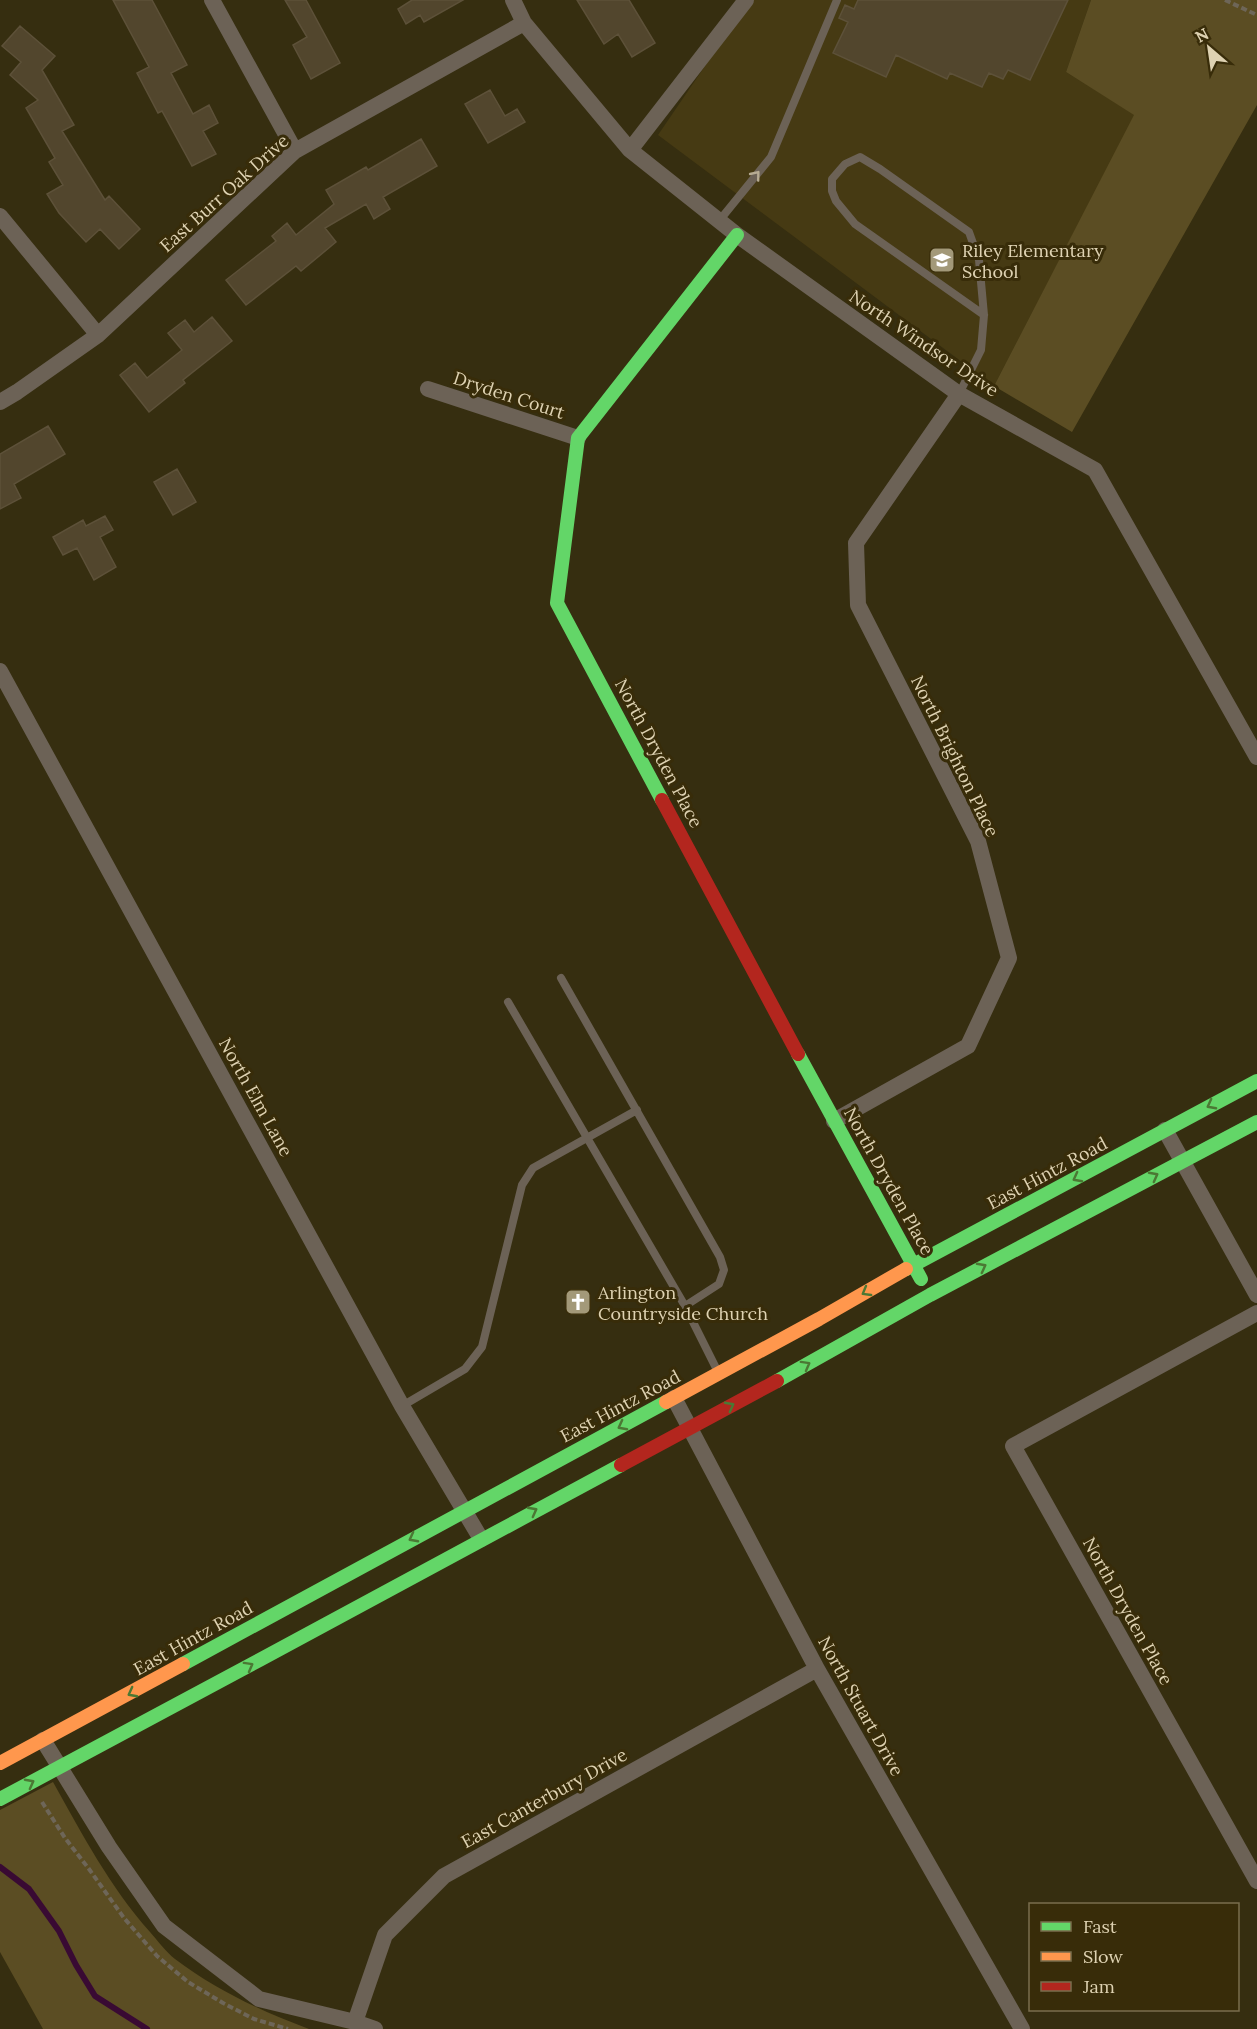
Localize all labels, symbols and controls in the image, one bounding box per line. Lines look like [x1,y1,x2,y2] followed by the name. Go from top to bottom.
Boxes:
[1179,18,1239,78] north arrow
[1191,23,1212,47] text: N
[155,129,293,257] street label: East Burr Oak Drive
[749,171,760,182] one-way arrow
[962,239,1104,283] place label: Riley Elementary School
[927,245,957,275] school or university icon: Riley Elementary School
[845,284,1003,402] street label: North Windsor Drive
[450,366,568,424] street label: Dryden Court
[906,672,1004,841] street label: North Brighton Place
[610,674,708,832] street label: North Dryden Place
[214,1034,298,1161] street label: North Elm Lane
[1207,1098,1217,1109] one-way arrow
[839,1103,939,1259] street label: North Dryden Place
[983,1132,1111,1214] street label: East Hintz Road
[1072,1171,1083,1182] one-way arrow
[1147,1172,1158,1183] one-way arrow
[975,1263,986,1274] one-way arrow
[597,1281,768,1325] place label: Arlington Countryside Church
[862,1285,872,1296] one-way arrow
[563,1287,593,1317] church icon: Arlington Countryside Church
[799,1361,810,1372] one-way arrow
[556,1365,684,1447] street label: East Hintz Road
[723,1402,734,1413] one-way arrow
[618,1419,628,1430] one-way arrow
[527,1507,537,1518] one-way arrow
[409,1531,419,1542] one-way arrow
[1078,1533,1178,1689] street label: North Dryden Place
[129,1596,257,1680] street label: East Hintz Road
[813,1632,909,1780] street label: North Stuart Drive
[243,1661,253,1673] one-way arrow
[127,1686,138,1697] one-way arrow
[457,1743,631,1853] street label: East Canterbury Drive
[24,1779,34,1790] one-way arrow
[1029,1903,1239,2011] legend
[1083,1915,1117,1938] text: Fast
[1083,1945,1123,1968] text: Slow
[1082,1975,1115,1998] text: Jam

